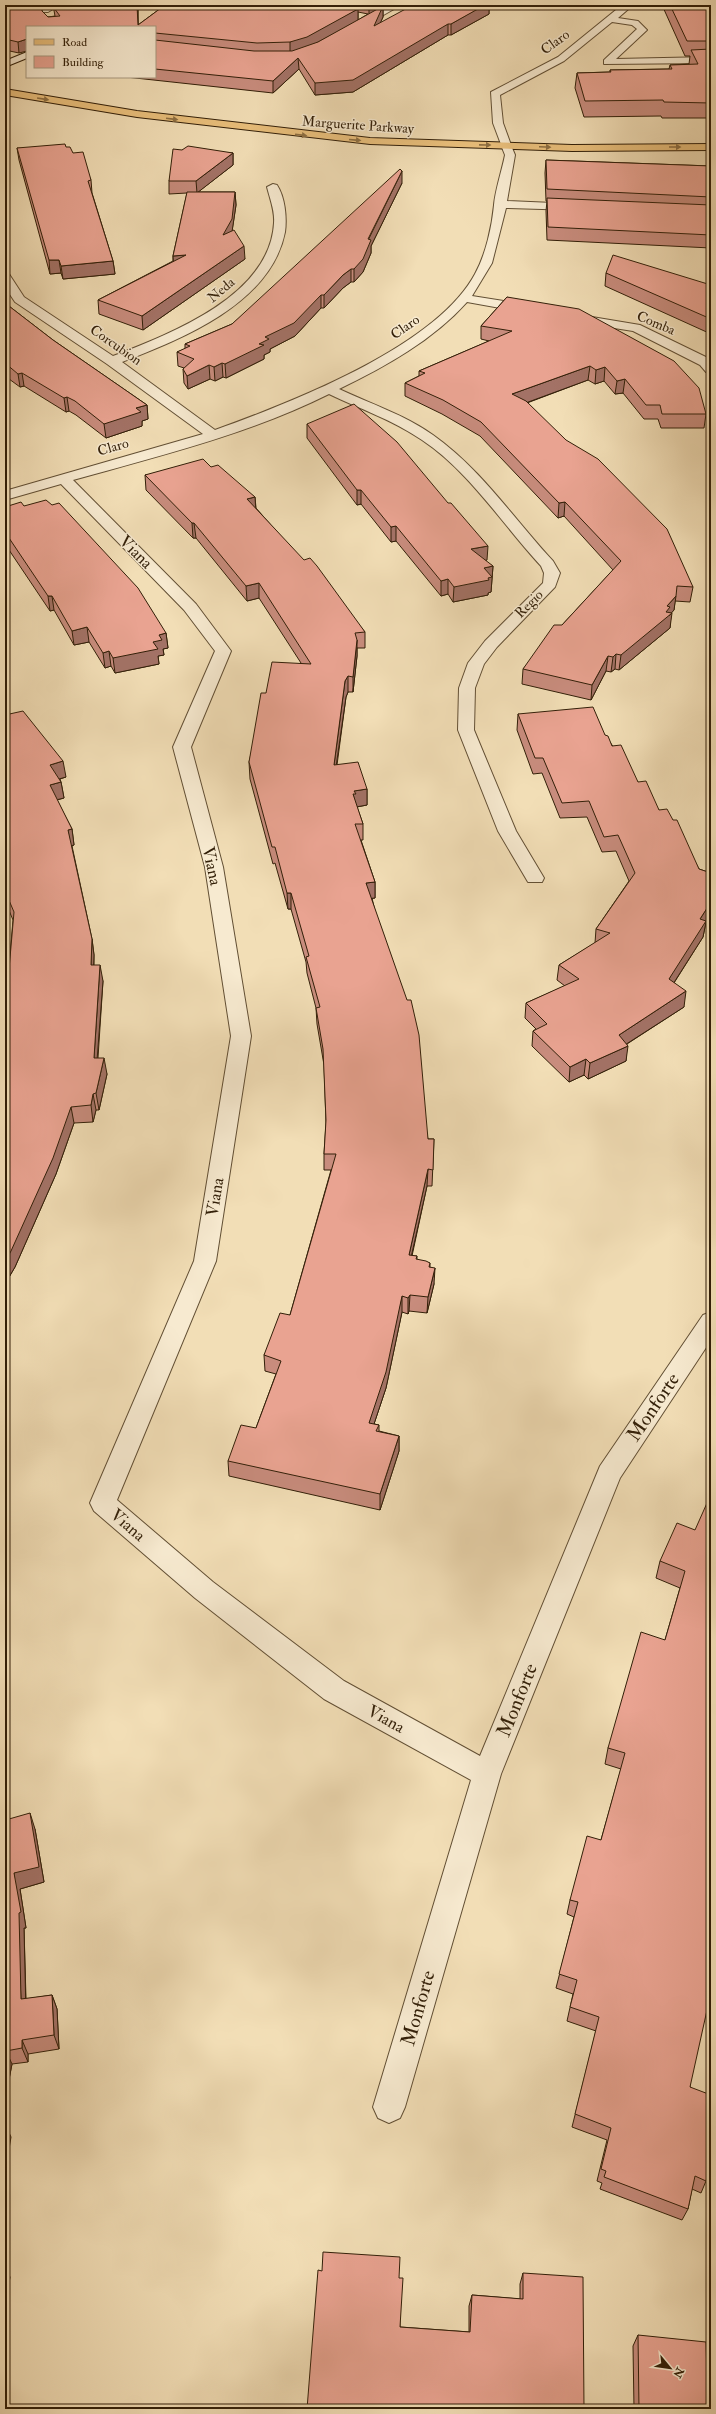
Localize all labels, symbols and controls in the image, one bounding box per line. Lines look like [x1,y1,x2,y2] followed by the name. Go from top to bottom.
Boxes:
[26,26,156,78] legend
[537,26,573,58] street label: Claro
[62,35,87,50] text: Road
[62,55,105,70] text: Building
[37,96,50,102] one-way arrow
[301,113,415,138] street label: Marguerite Parkway
[166,115,178,122] one-way arrow
[295,131,307,138] one-way arrow
[349,136,361,143] one-way arrow
[479,142,492,148] one-way arrow
[539,144,552,150] one-way arrow
[669,144,681,151] one-way arrow
[204,273,238,306] street label: Neda
[634,307,678,339] street label: Comba
[387,311,423,343] street label: Claro
[87,321,145,369] street label: Corcubion
[96,434,131,460] street label: Claro
[115,531,158,574] street label: Viana
[511,586,547,622] street label: Regio
[198,845,227,888] street label: Viana
[202,1175,229,1218] street label: Viana
[621,1368,685,1446] street label: Monforte
[106,1504,150,1546] street label: Viana
[491,1660,543,1740] street label: Monforte
[364,1700,409,1738] street label: Viana
[395,1967,441,2049] street label: Monforte
[650,2348,690,2388] north arrow
[670,2364,687,2381] text: N

